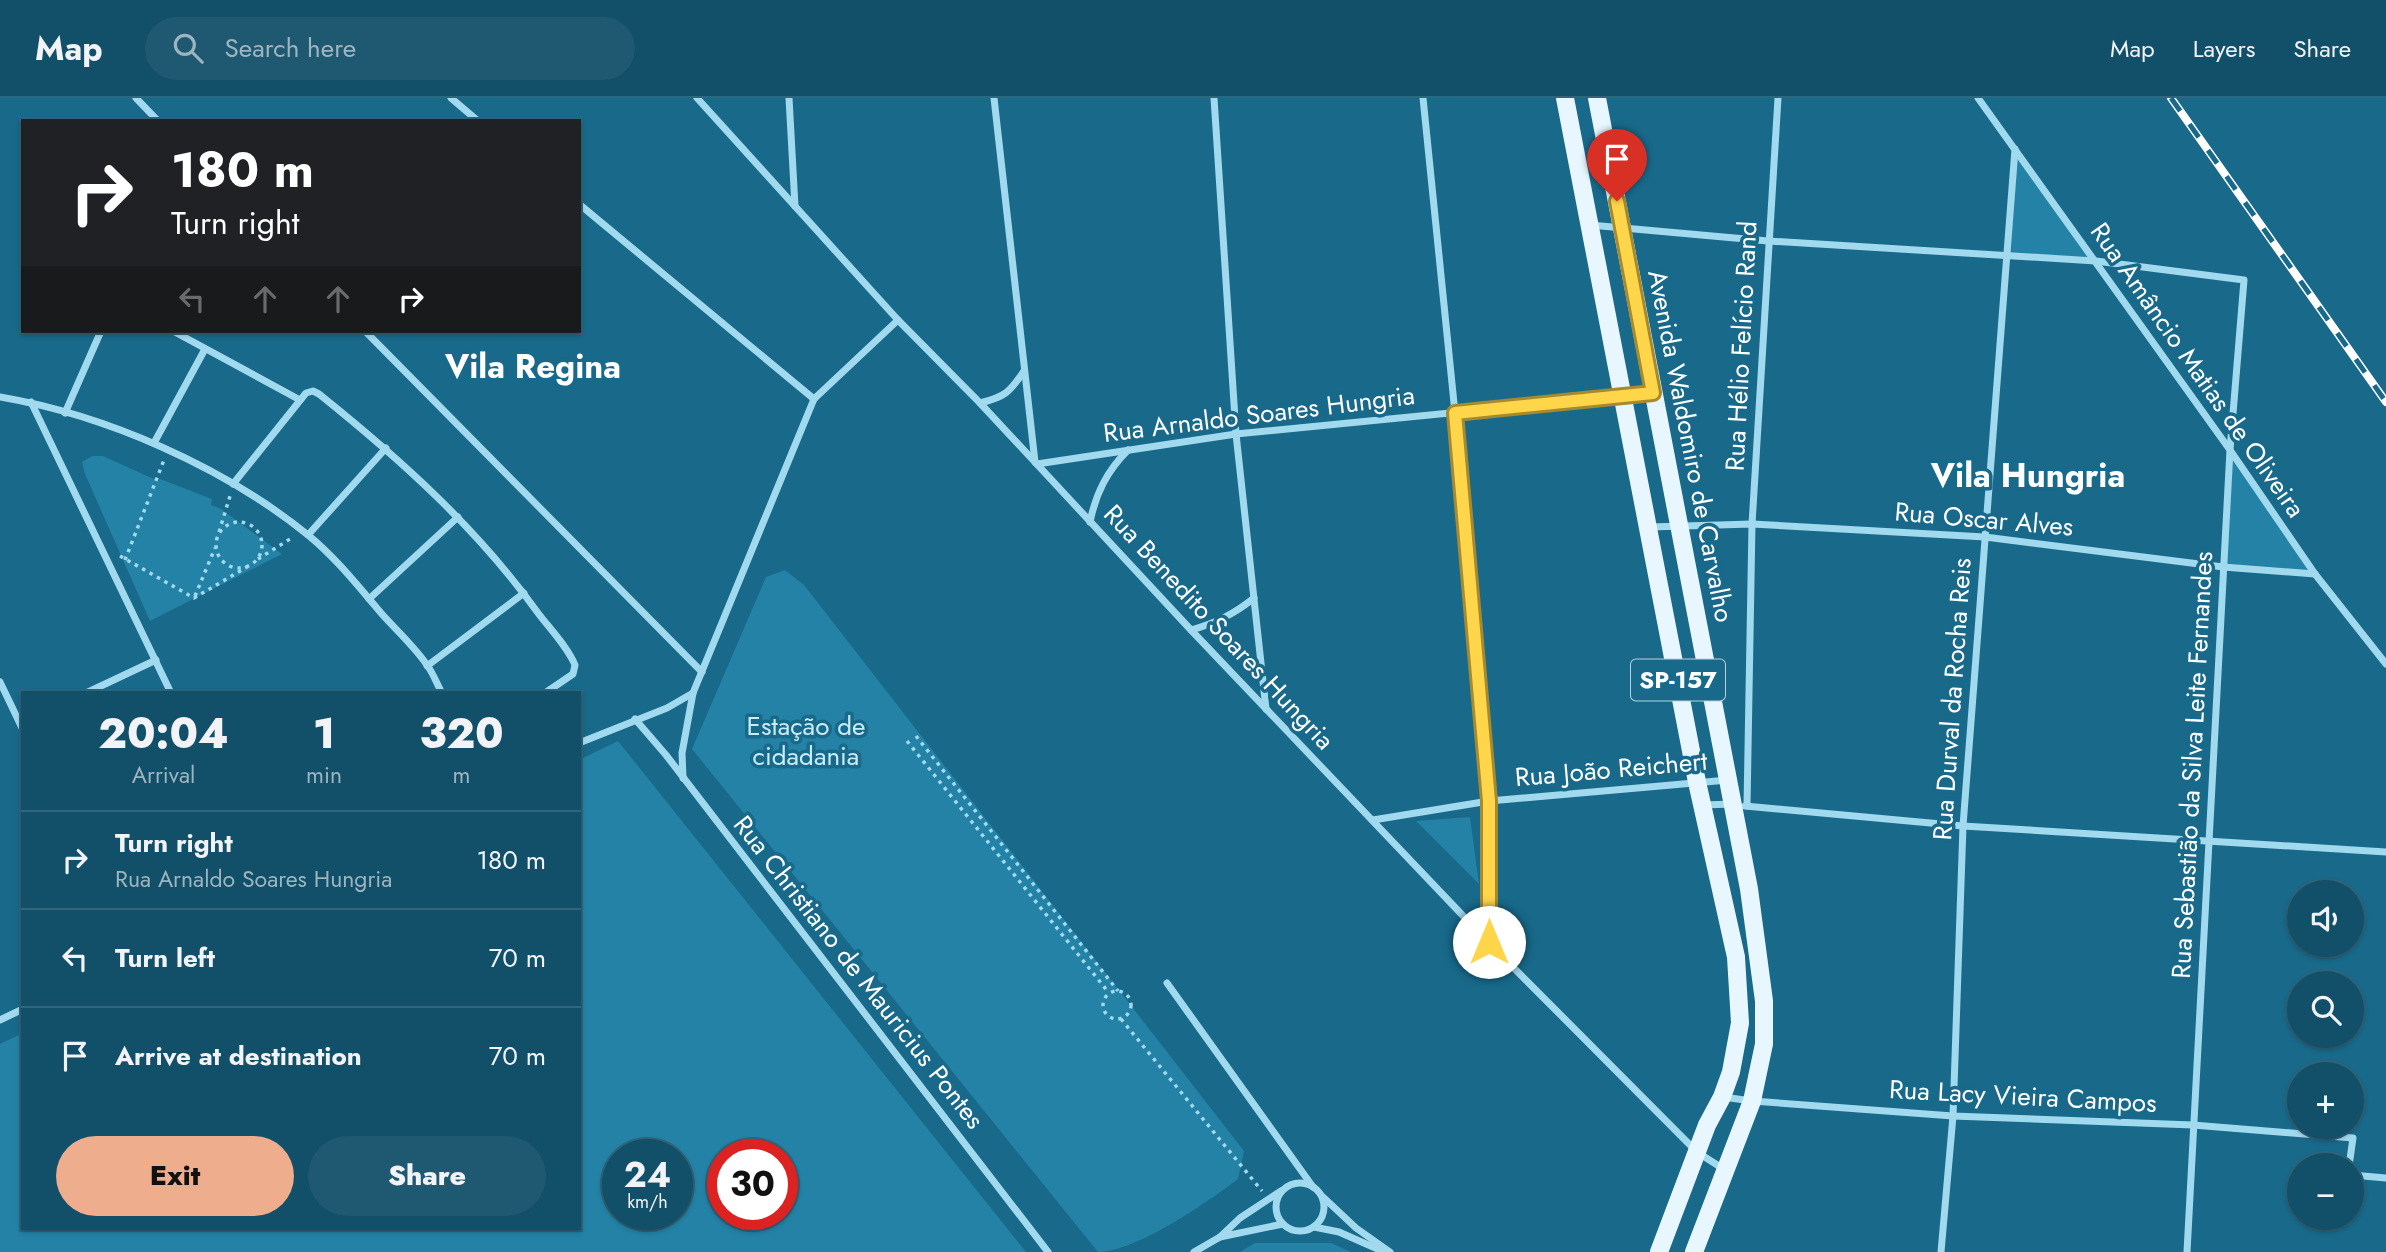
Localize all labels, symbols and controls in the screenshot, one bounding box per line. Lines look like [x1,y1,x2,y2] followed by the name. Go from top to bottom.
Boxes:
[145,17,635,80] search box
[35,25,103,72] text: Map
[169,29,207,67] icon: search
[225,29,356,67] text: Search here
[2110,31,2155,66] text: Map
[2193,31,2255,66] text: Layers
[2293,31,2351,66] text: Share
[1587,129,1647,201] pin
[171,135,314,205] text: 180 m
[1598,140,1636,178] icon: arrive
[56,147,147,238] icon: right
[171,200,300,246] text: Turn right
[2081,215,2315,525] street label: Rua Amâncio Matias de Oliveira
[1715,220,1767,472] street label: Rua Hélio Felício Rand
[1638,267,1744,625] street label: Avenida Waldomiro de Carvalho
[173,280,211,318] icon: left
[246,280,284,318] icon: ahead
[319,280,357,318] icon: ahead
[392,280,430,318] icon: right
[444,343,621,390] district label: Vila Regina
[1101,376,1417,452] street label: Rua Arnaldo Soares Hungria
[1930,452,2125,499] district label: Vila Hungria
[1893,492,2075,546] street label: Rua Oscar Alves
[1095,496,1343,758] street label: Rua Benedito Soares Hungria
[2162,550,2222,980] street label: Rua Sebastião da Silva Leite Fernandes
[1923,557,1981,841] street label: Rua Durval da Rocha Reis
[1631,660,1725,700] road number: SP-157
[98,703,229,764] text: 20:04
[313,703,335,764] text: 1
[419,703,504,764] text: 320
[747,707,865,775] park label: Estação de cidadania
[1513,742,1709,796] street label: Rua João Reichert
[132,758,195,792] text: Arrival
[306,758,342,792] text: min
[453,758,471,792] text: m
[724,807,994,1137] street label: Rua Christiano de Mauricius Pontes
[115,824,233,862] text: Turn right
[56,841,94,879] icon: right
[476,841,546,879] text: 180 m
[115,862,392,896] text: Rua Arnaldo Soares Hungria
[2287,880,2364,1230] map controls
[2287,880,2364,957] button: sound
[1452,905,1526,979] position arrow
[56,939,94,977] icon: left
[115,939,215,977] text: Turn left
[489,939,546,977] text: 70 m
[2287,971,2364,1048] button: search
[56,1037,94,1075] icon: arrive
[115,1037,362,1075] text: Arrive at destination
[489,1037,546,1075] text: 70 m
[2287,1062,2364,1139] button: +
[1888,1070,2158,1122] street label: Rua Lacy Vieira Campos
[56,1136,294,1216] button: Exit
[308,1136,546,1216] button: Share
[707,1139,798,1230] speed limit sign: 30
[624,1150,671,1200] text: 24
[2287,1153,2364,1230] button: −
[627,1189,668,1215] text: km/h

